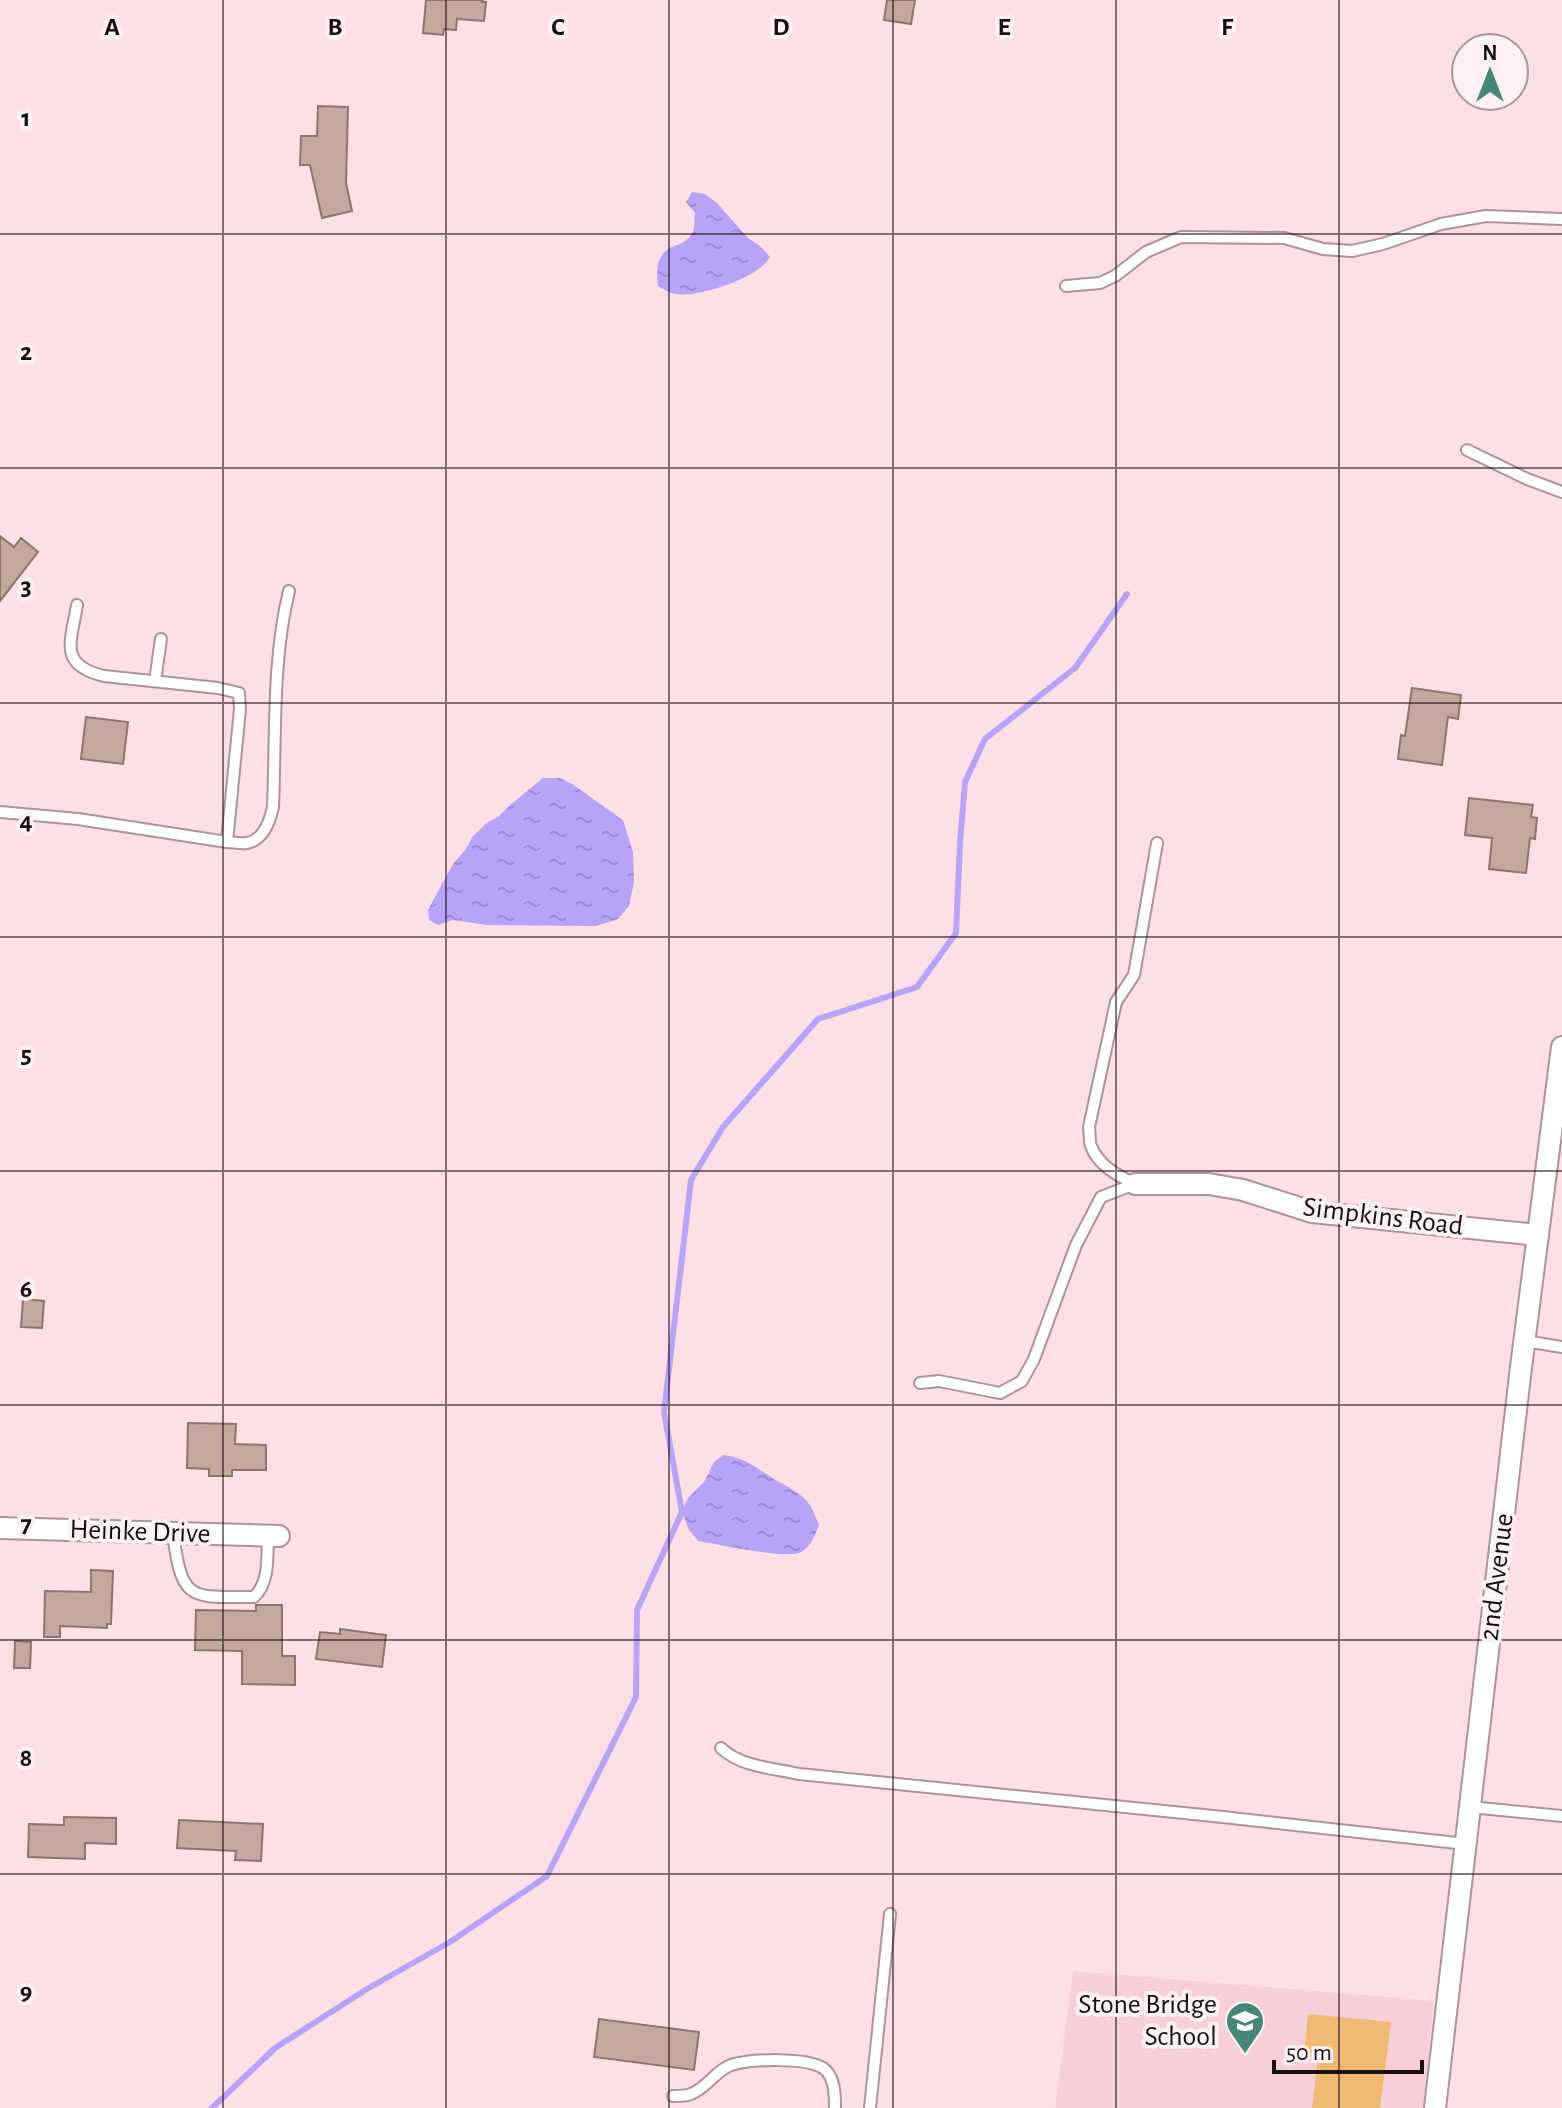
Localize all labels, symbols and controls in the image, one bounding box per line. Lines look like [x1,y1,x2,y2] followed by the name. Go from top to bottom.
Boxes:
[104,14,120,40] text: A
[327,14,343,40] text: B
[551,14,565,40] text: C
[772,14,790,40] text: D
[997,14,1011,40] text: E
[1221,14,1234,40] text: F
[1450,32,1530,112] north arrow
[1482,42,1498,64] text: N
[21,105,31,131] text: 1
[20,339,32,365] text: 2
[20,574,32,600] text: 3
[19,808,33,834] text: 4
[20,1042,32,1068] text: 5
[1301,1193,1465,1241] street label: Simpkins Road
[20,1276,32,1302] text: 6
[20,1511,32,1537] text: 7
[1475,1512,1519,1642] street label: 2nd Avenue
[69,1516,211,1548] street label: Heinke Drive
[20,1745,32,1771] text: 8
[20,1979,32,2005] text: 9
[1078,1991,1217,2051] place label: Stone Bridge School
[1224,2000,1266,2055] school or university icon: Stone Bridge School
[1274,2024,1422,2074] scale bar
[1286,2041,1332,2065] text: 50 m

